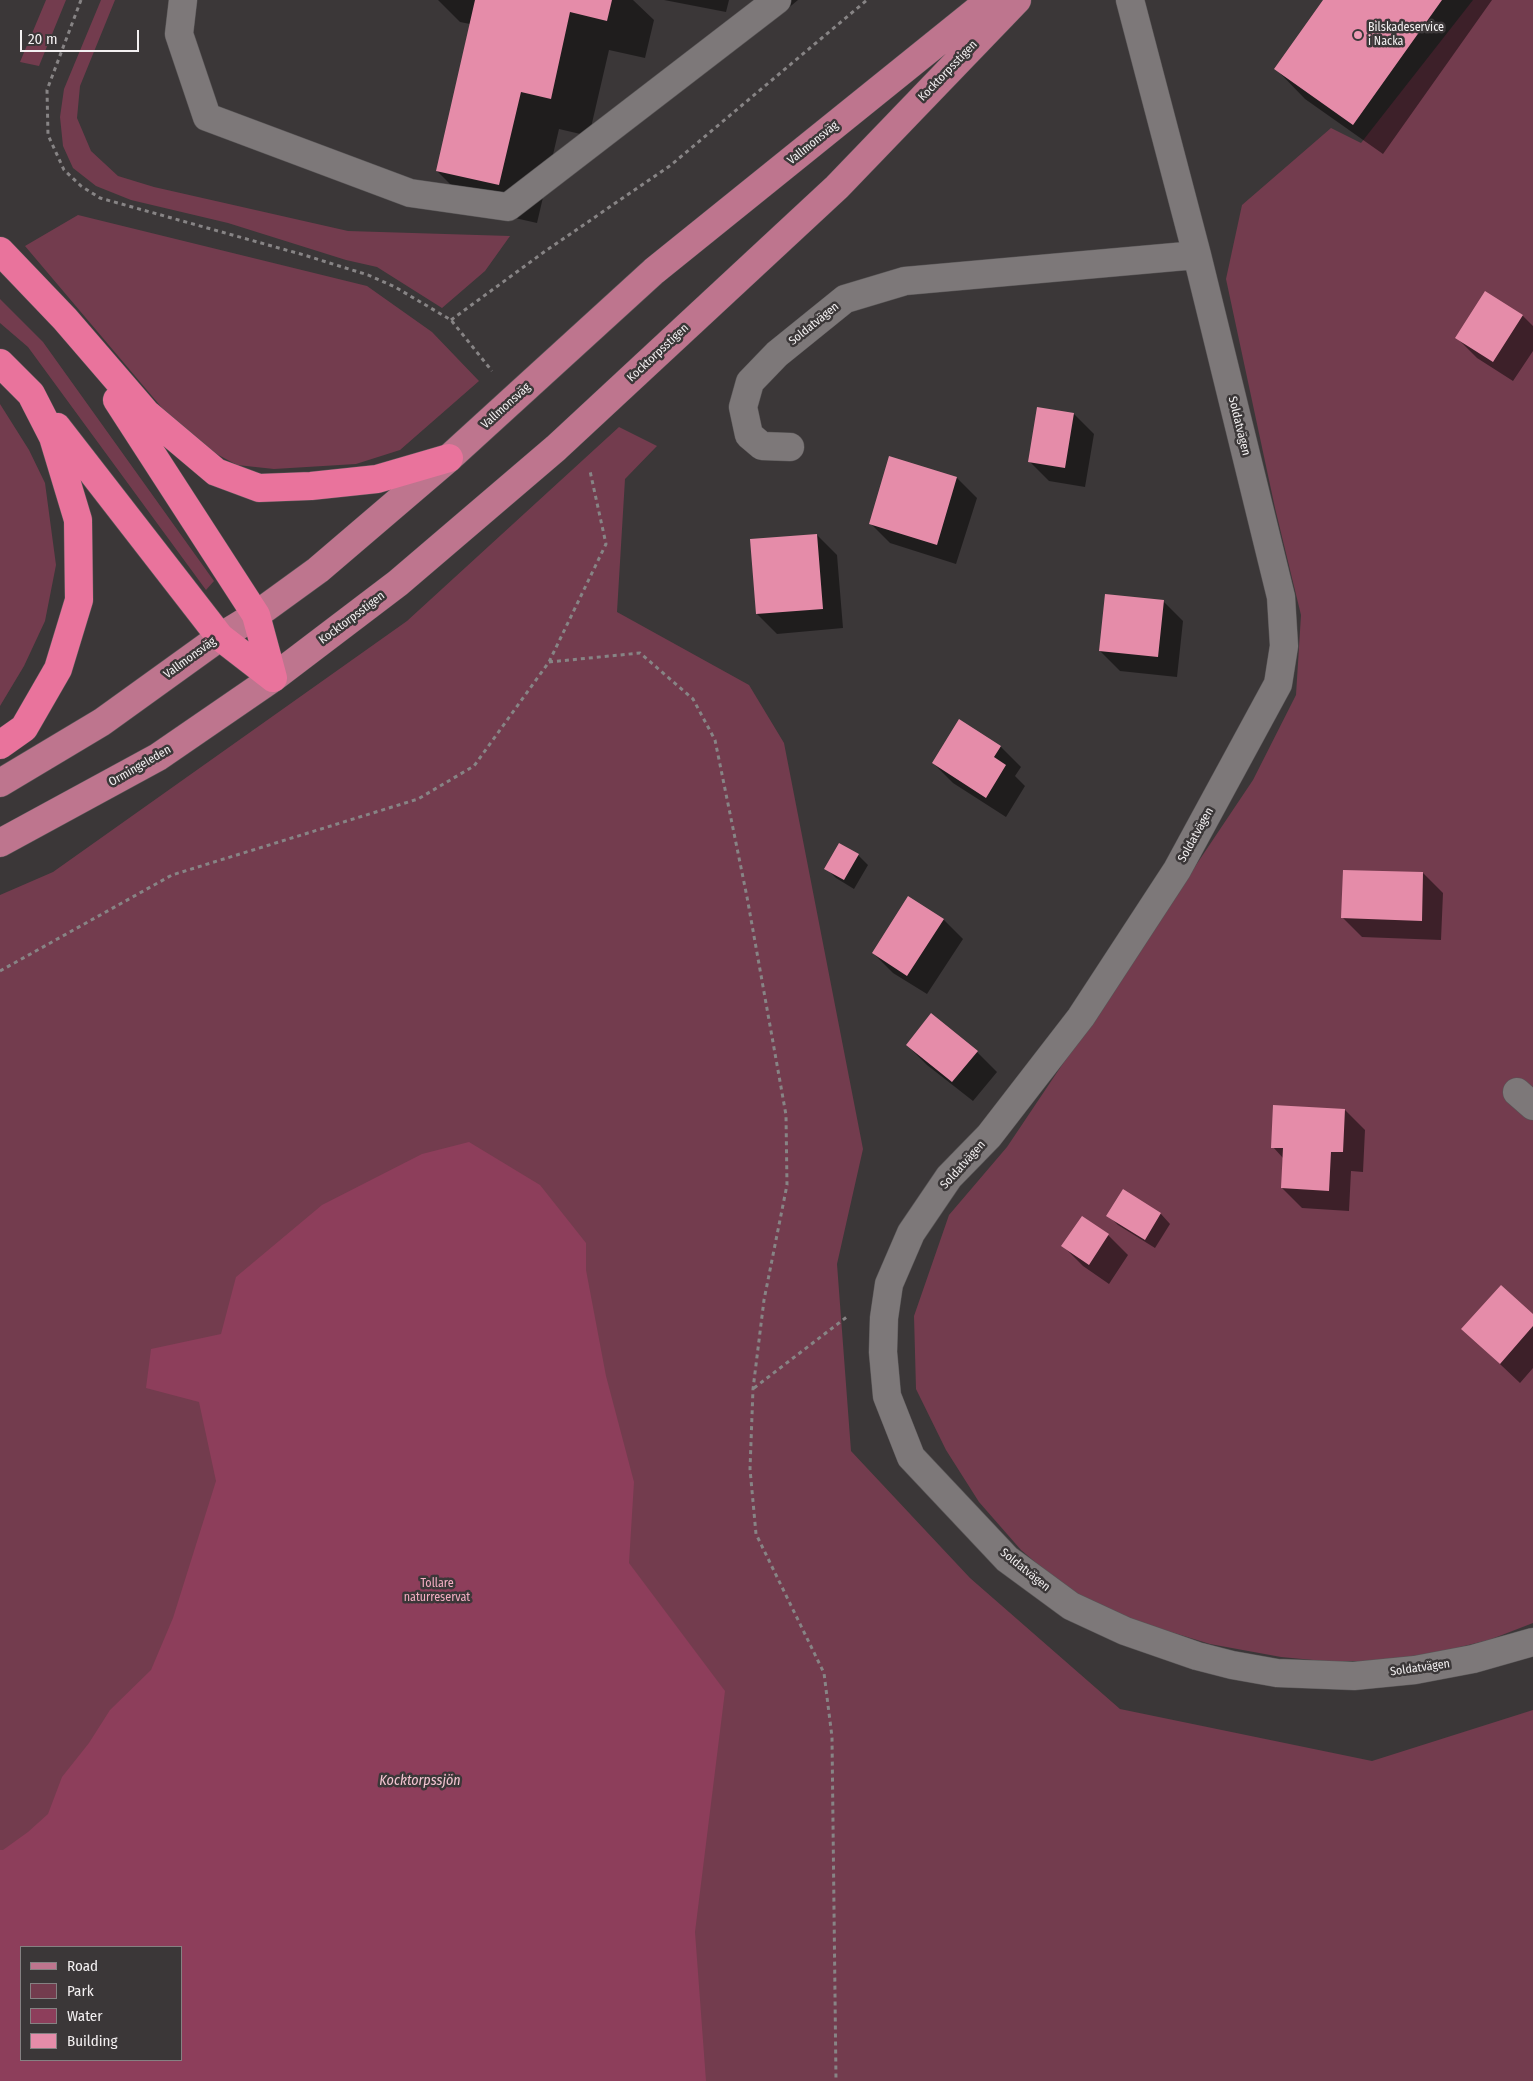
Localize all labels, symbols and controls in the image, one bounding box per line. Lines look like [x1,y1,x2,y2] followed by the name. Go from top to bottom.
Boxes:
[22,20,141,52] scale bar
[1368,21,1444,49] place label: Bilskadeservice i Nacka
[1352,29,1364,41] marker: Bilskadeservice i Nacka
[28,30,58,48] text: 20 m
[916,38,980,104] street label: Kocktorpsstigen
[785,118,841,168] street label: Vallmonsväg
[786,299,842,349] street label: Soldatvägen
[624,321,692,385] street label: Kocktorpsstigen
[478,380,534,432] street label: Vallmonsväg
[1225,395,1253,457] street label: Soldatvägen
[316,589,388,647] street label: Kocktorpsstigen
[161,634,219,682] street label: Vallmonsväg
[106,742,174,790] street label: Ormingeleden
[1175,805,1217,865] street label: Soldatvägen
[938,1138,988,1192] street label: Soldatvägen
[997,1545,1053,1595] street label: Soldatvägen
[404,1577,470,1605] park label: Tollare naturreservat
[1389,1657,1451,1679] street label: Soldatvägen
[379,1773,461,1789] water label: Kocktorpssjön
[20,1946,182,2061] legend
[67,1957,98,1975] text: Road
[67,1982,94,2000] text: Park
[67,2007,102,2025] text: Water
[67,2032,118,2050] text: Building

